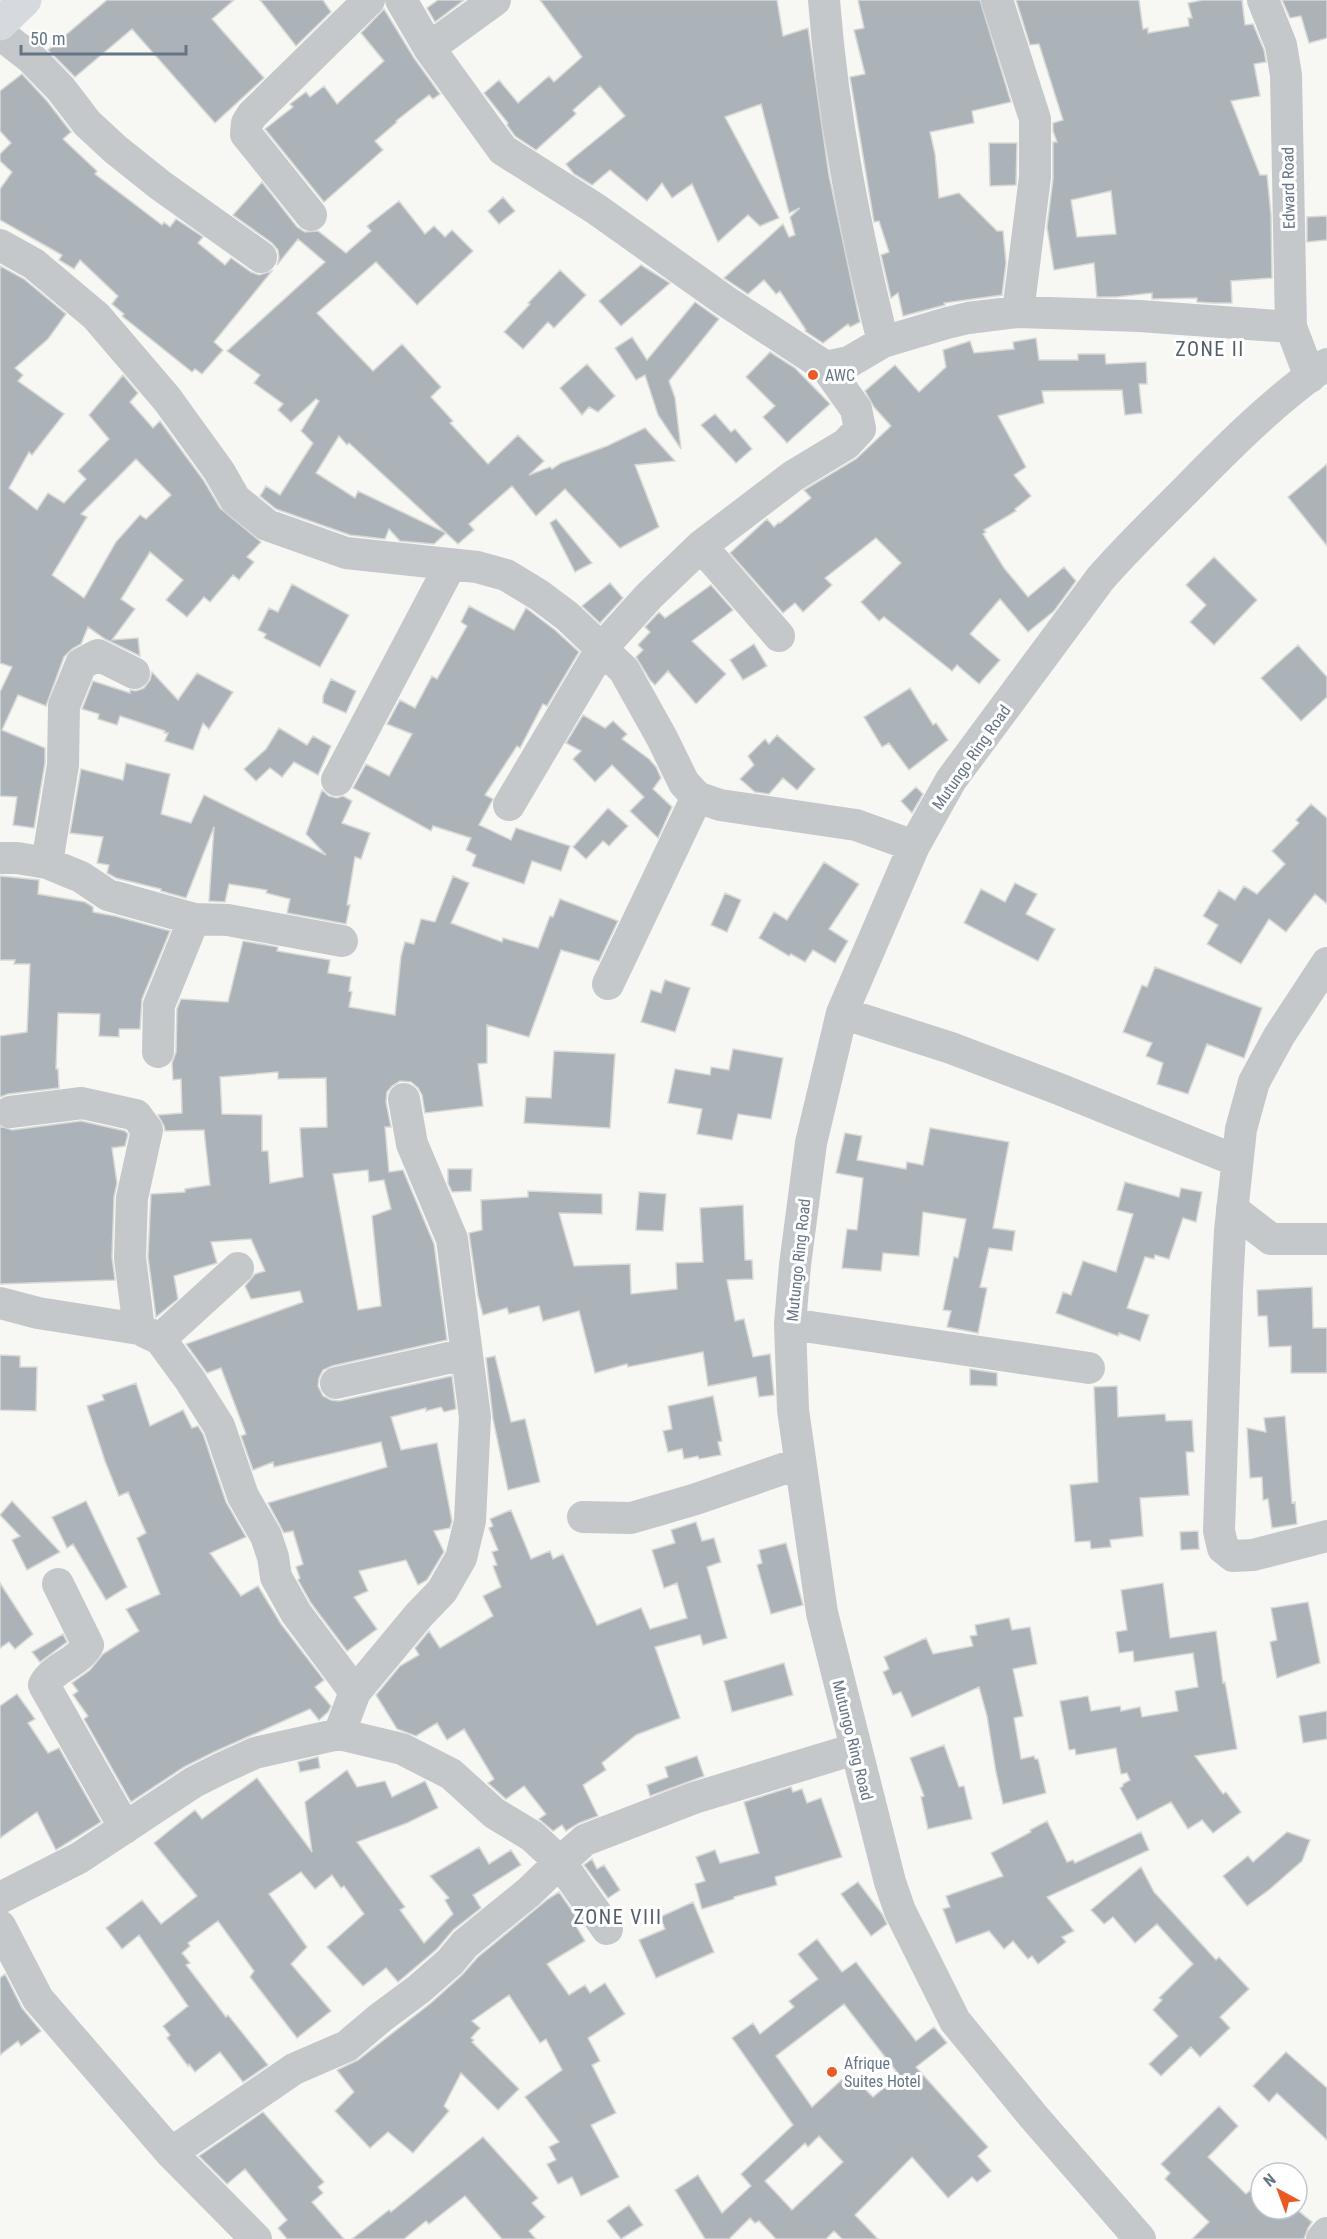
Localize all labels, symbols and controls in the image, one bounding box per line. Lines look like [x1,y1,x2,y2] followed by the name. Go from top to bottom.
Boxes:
[21,18,186,56] scale bar
[30,28,65,49] text: 50 m
[1278,147,1299,229] street label: Edward Road
[1175,337,1245,361] district label: ZONE II
[825,366,855,385] place label: AWC
[806,368,820,382] marker: AWC
[928,701,1015,813] street label: Mutungo Ring Road
[783,1198,814,1322] street label: Mutungo Ring Road
[828,1678,877,1802] street label: Mutungo Ring Road
[574,1905,662,1929] district label: ZONE VIII
[844,2054,921,2091] place label: Afrique Suites Hotel
[825,2065,839,2079] marker: Afrique Suites Hotel
[1249,2161,1309,2221] north arrow
[1260,2170,1279,2190] text: N

